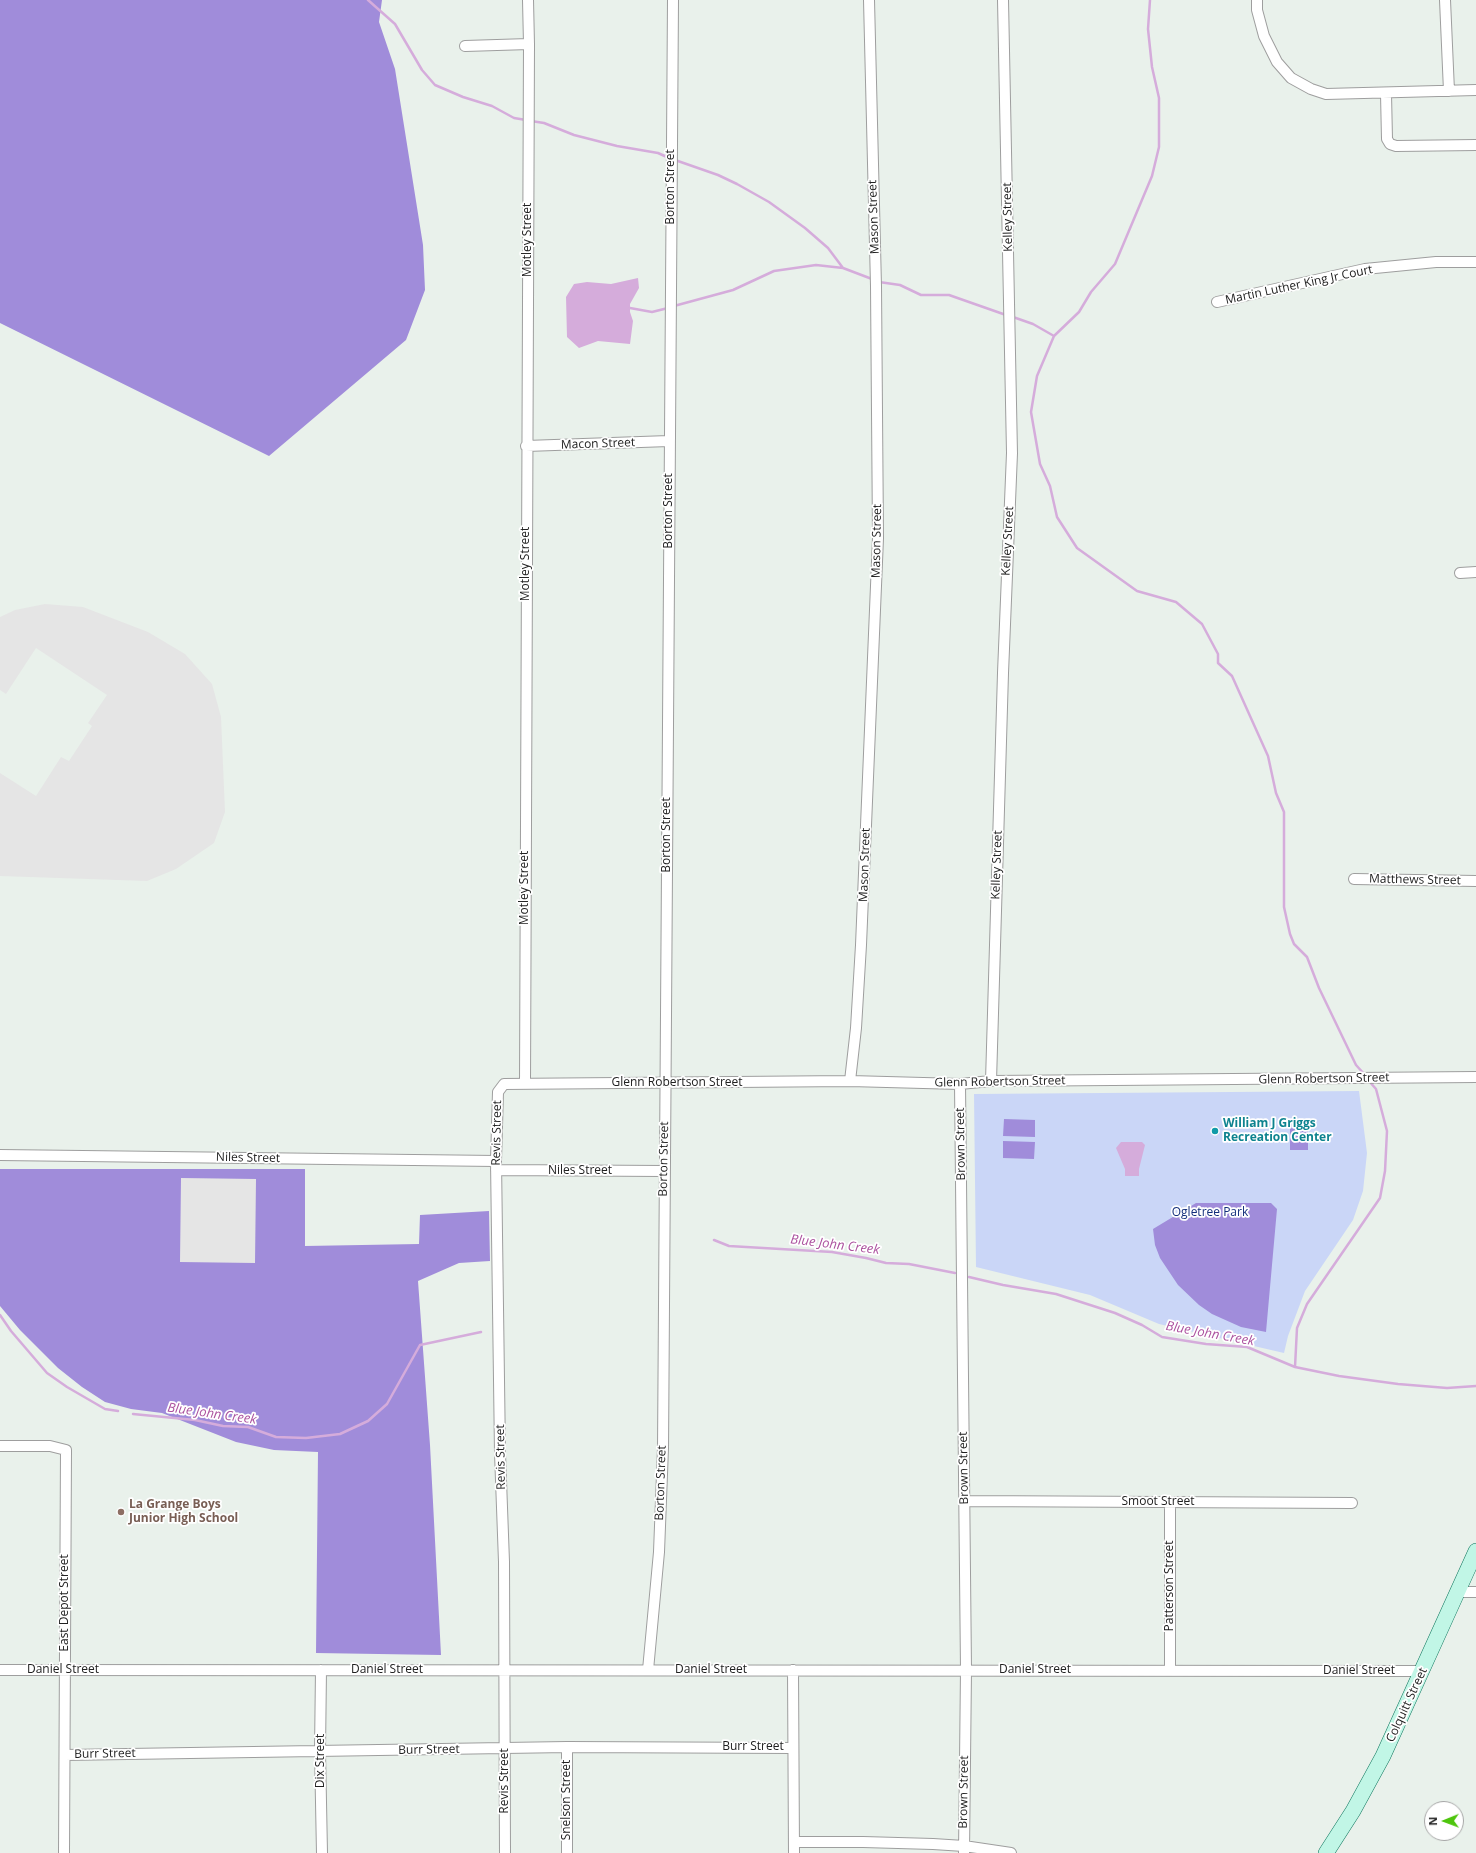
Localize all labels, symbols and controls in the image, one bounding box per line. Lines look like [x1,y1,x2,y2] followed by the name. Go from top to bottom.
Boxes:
[664,149,678,225] street label: Borton Street
[866,180,882,254] street label: Mason Street
[1000,182,1016,252] street label: Kelley Street
[521,203,535,277] street label: Motley Street
[1224,262,1374,308] street label: Martin Luther King Jr Court
[561,436,635,452] street label: Macon Street
[662,473,676,549] street label: Borton Street
[869,504,885,578] street label: Mason Street
[999,506,1017,576] street label: Kelley Street
[519,527,533,601] street label: Motley Street
[660,797,674,873] street label: Borton Street
[857,828,873,902] street label: Mason Street
[989,830,1005,900] street label: Kelley Street
[518,851,532,925] street label: Motley Street
[1369,872,1461,888] street label: Matthews Street
[1258,1071,1390,1087] street label: Glenn Robertson Street
[934,1074,1066,1090] street label: Glenn Robertson Street
[611,1076,743,1090] street label: Glenn Robertson Street
[489,1100,505,1166] street label: Revis Street
[953,1107,969,1181] street label: Brown Street
[1223,1117,1332,1145] place label: William J Griggs Recreation Center
[656,1121,672,1197] street label: Borton Street
[1210,1126,1220,1136] marker: William J Griggs Recreation Center
[216,1150,280,1166] street label: Niles Street
[548,1164,612,1178] street label: Niles Street
[1172,1206,1248,1220] park label: Ogletree Park
[790,1232,880,1258] water label: Blue John Creek
[1164,1319,1256,1349] water label: Blue John Creek
[167,1400,257,1428] water label: Blue John Creek
[493,1424,509,1490] street label: Revis Street
[956,1431,972,1505] street label: Brown Street
[652,1445,670,1521] street label: Borton Street
[1121,1495,1195,1509] street label: Smoot Street
[129,1498,238,1526] place label: La Grange Boys Junior High School
[116,1507,126,1517] marker: La Grange Boys Junior High School
[1163,1540,1177,1632] street label: Patterson Street
[58,1554,72,1652] street label: East Depot Street
[27,1663,99,1677] street label: Daniel Street
[351,1663,423,1677] street label: Daniel Street
[675,1663,747,1677] street label: Daniel Street
[999,1663,1071,1677] street label: Daniel Street
[1323,1664,1395,1678] street label: Daniel Street
[1383,1665,1431,1745] street label: Colquitt Street
[314,1734,328,1788] street label: Dix Street
[722,1740,784,1754] street label: Burr Street
[398,1742,460,1758] street label: Burr Street
[74,1746,136,1762] street label: Burr Street
[498,1748,512,1814] street label: Revis Street
[956,1755,972,1829] street label: Brown Street
[560,1760,574,1840] street label: Snelson Street
[1424,1801,1464,1841] north arrow
[1425,1817,1440,1826] text: N

